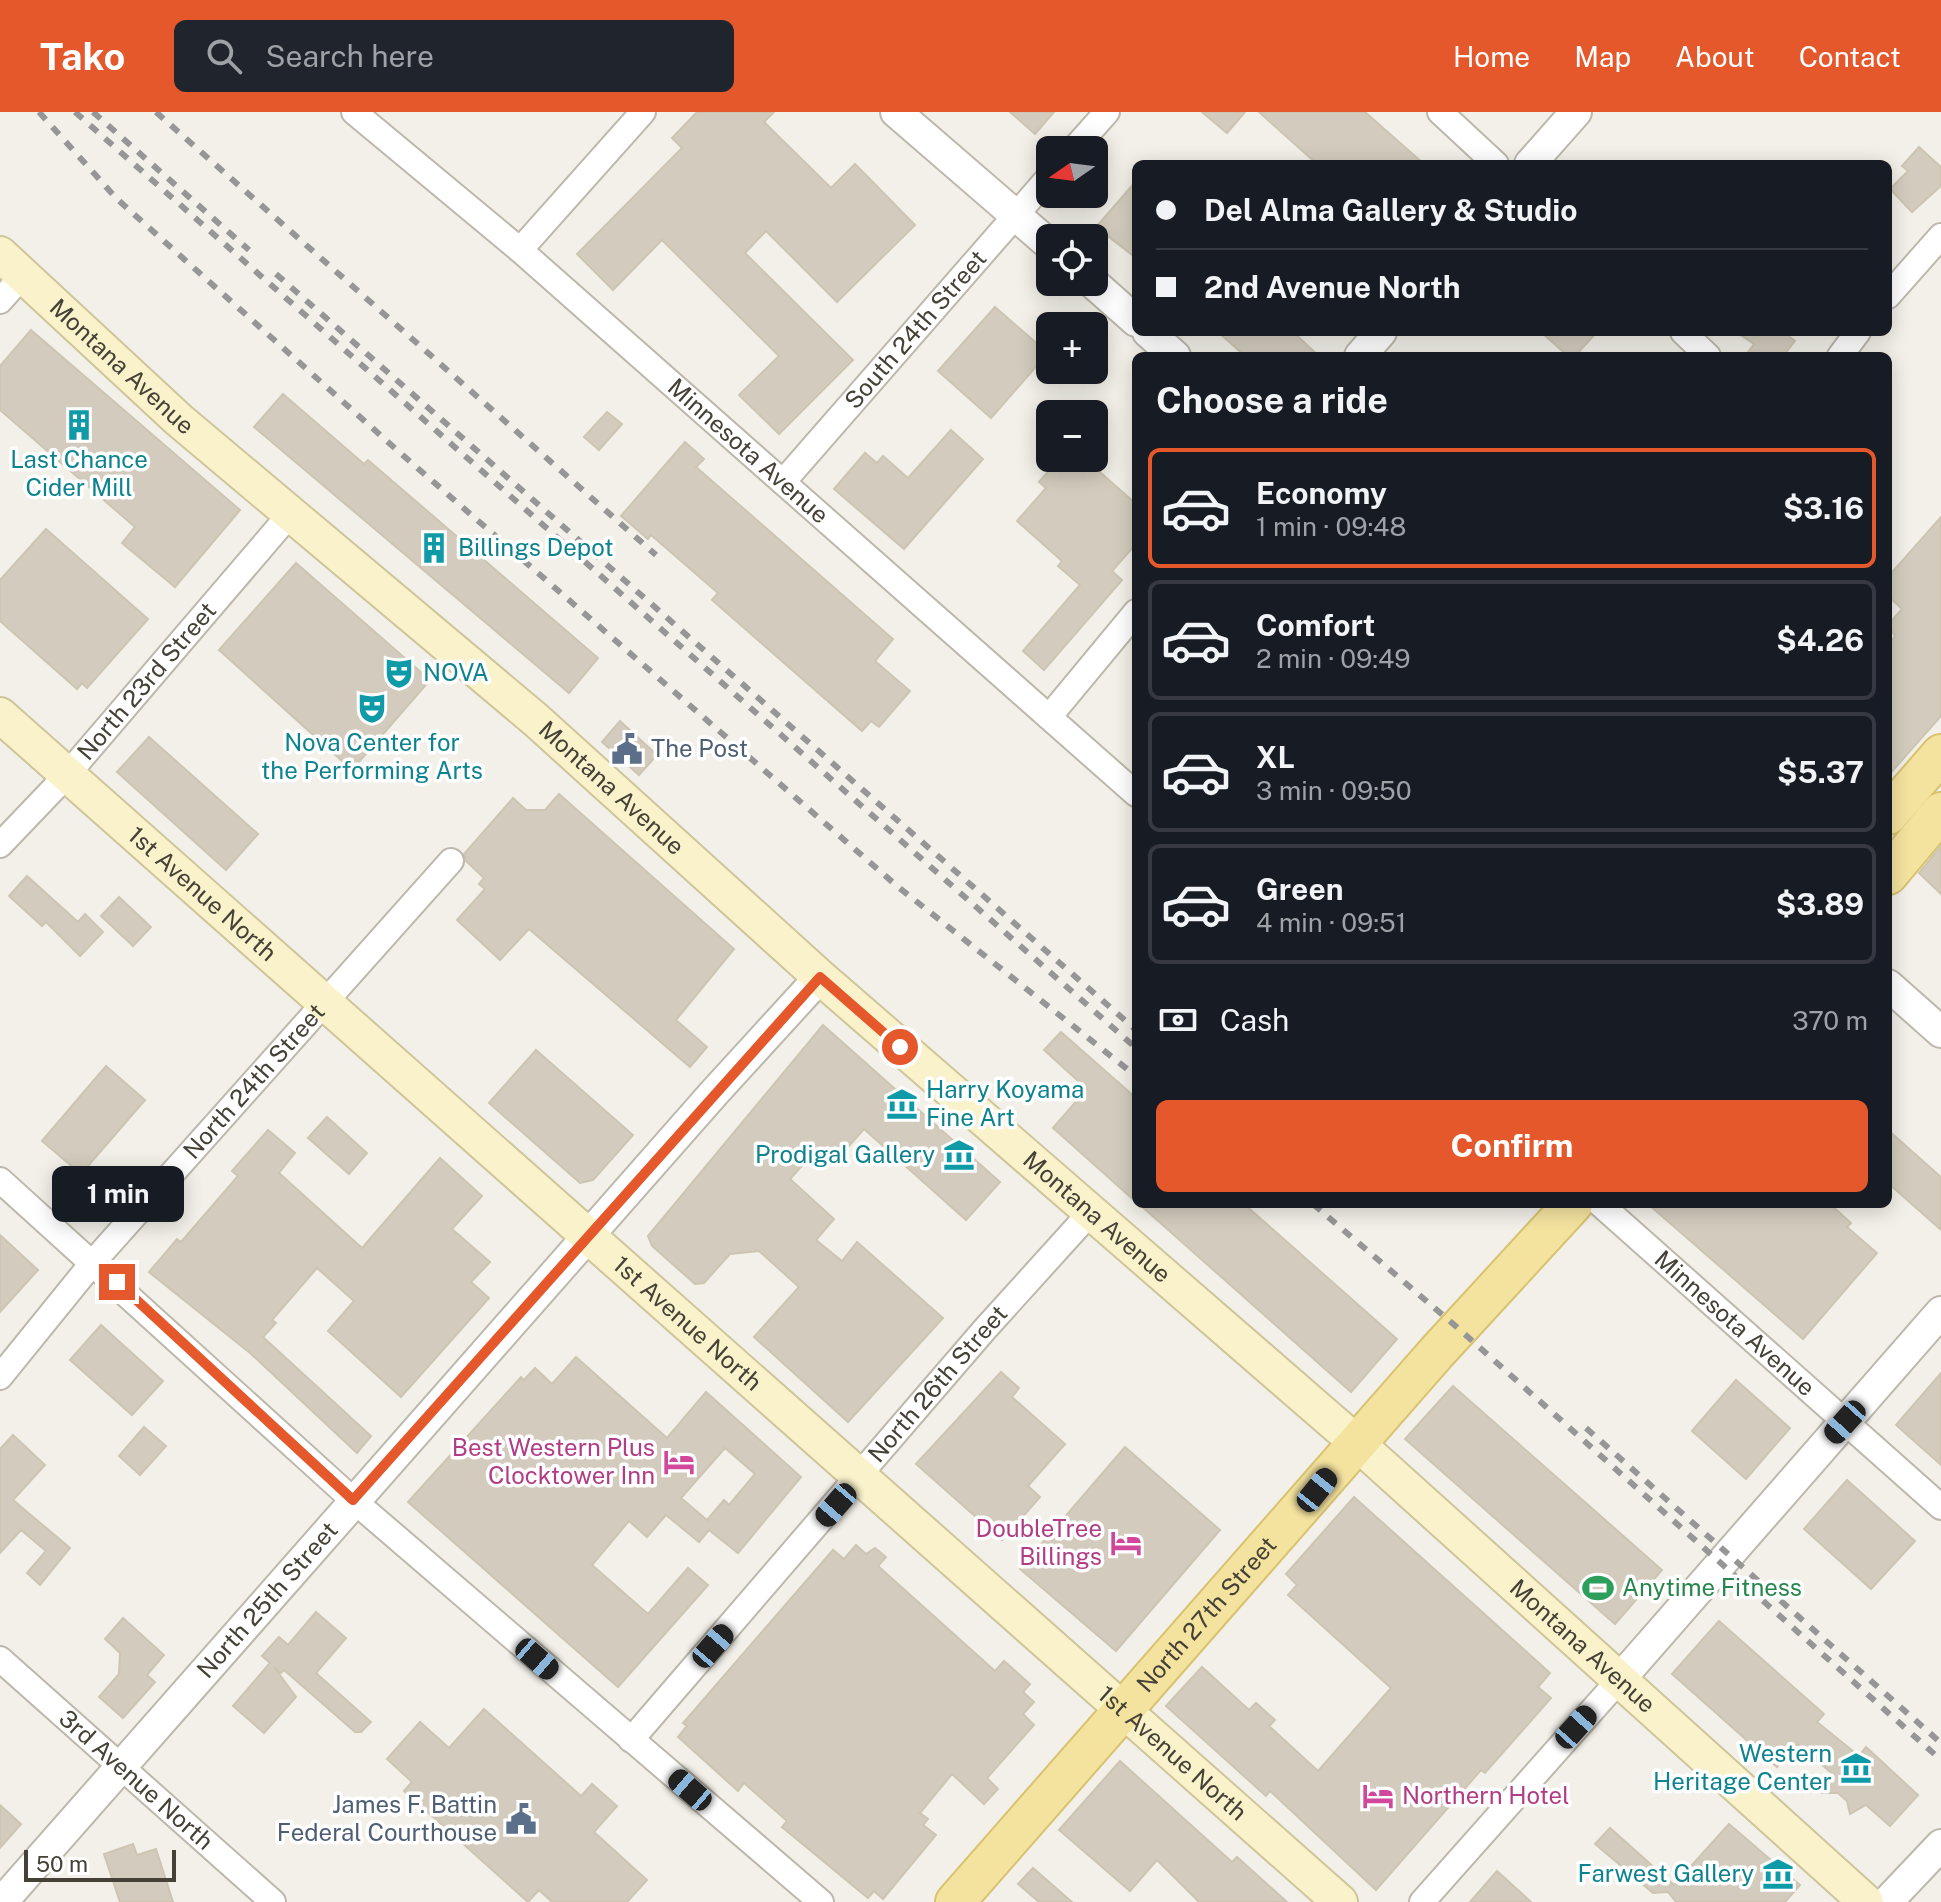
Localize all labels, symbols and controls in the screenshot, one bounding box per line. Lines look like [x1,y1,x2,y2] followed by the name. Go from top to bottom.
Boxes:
[174,20,734,92] search box
[40,34,126,79] text: Tako
[202,34,246,78] icon: search
[266,38,434,74] text: Search here
[1453,40,1530,73] text: Home
[1574,40,1631,73] text: Map
[1675,40,1755,73] text: About
[1799,40,1901,73] text: Contact
[1036,136,1108,208] north arrow
[1036,136,1108,472] map controls
[1204,192,1578,228] text: Del Alma Gallery & Studio
[1036,224,1108,296] button: locate
[838,244,992,414] street label: South 24th Street
[1204,269,1460,305] text: 2nd Avenue North
[45,293,200,440] street label: Montana Avenue
[1036,312,1108,384] button: +
[663,372,835,529] street label: Minnesota Avenue
[1156,379,1388,421] text: Choose a ride
[1036,400,1108,472] button: −
[62,408,96,442] building icon: Last Chance Cider Mill
[10,445,148,501] place label: Last Chance Cider Mill
[1160,472,1232,544] icon: car
[1256,475,1387,511] text: Economy
[1783,490,1864,526] text: $3.16
[1256,511,1406,542] text: 1 min · 09:48
[417,531,451,565] building icon: Billings Depot
[458,533,613,561] place label: Billings Depot
[71,596,221,765] street label: North 23rd Street
[1160,604,1232,676] icon: car
[1256,607,1375,643] text: Comfort
[1776,622,1864,658] text: $4.26
[1256,643,1411,674] text: 2 min · 09:49
[382,656,416,690] theatre icon: NOVA
[423,658,489,686] place label: NOVA
[355,691,389,725] theatre icon: Nova Center for the Performing Arts
[534,715,690,860] street label: Montana Avenue
[261,728,483,784] place label: Nova Center for the Performing Arts
[610,732,644,766] public building icon: The Post
[651,734,748,762] place label: The Post
[1160,736,1232,808] icon: car
[1256,739,1295,775] text: XL
[1777,754,1864,790] text: $5.37
[1256,775,1412,806] text: 3 min · 09:50
[123,820,283,966] street label: 1st Avenue North
[1160,868,1232,940] icon: car
[1256,871,1343,907] text: Green
[1776,886,1864,922] text: $3.89
[1256,907,1406,938] text: 4 min · 09:51
[177,998,330,1164] street label: North 24th Street
[1156,998,1200,1042] icon: cash
[1220,1002,1289,1038] text: Cash
[1792,1005,1868,1036] text: 370 m
[882,1029,918,1065] route start
[926,1075,1084,1131] place label: Harry Koyama Fine Art
[885,1087,919,1121] museum icon: Harry Koyama Fine Art
[1156,1100,1868,1192] button: Confirm
[942,1138,976,1172] museum icon: Prodigal Gallery
[755,1140,935,1168] place label: Prodigal Gallery
[1018,1145,1177,1288] street label: Montana Avenue
[51,1166,183,1222] callout: 1 min
[87,1178,149,1209] text: 1 min
[1649,1244,1821,1401] street label: Minnesota Avenue
[608,1250,768,1396] street label: 1st Avenue North
[99,1264,135,1300] route end
[862,1299,1012,1467] street label: North 26th Street
[1820,1396,1870,1448] car
[452,1433,655,1489] place label: Best Western Plus Clocktower Inn
[662,1445,696,1479] hotel icon: Best Western Plus Clocktower Inn
[1293,1464,1341,1516] car
[811,1479,861,1531] car
[976,1514,1102,1570] place label: DoubleTree Billings
[191,1516,343,1683] street label: North 25th Street
[1109,1526,1143,1560] hotel icon: DoubleTree Billings
[1130,1531,1282,1698] street label: North 27th Street
[1581,1571,1615,1605] sports icon: Anytime Fitness
[1505,1573,1662,1718] street label: Montana Avenue
[1622,1573,1802,1601] place label: Anytime Fitness
[688,1620,738,1672] car
[511,1634,563,1684] car
[1093,1680,1253,1826] street label: 1st Avenue North
[1551,1701,1601,1753] car
[54,1704,219,1855] street label: 3rd Avenue North
[1653,1739,1832,1795] place label: Western Heritage Center
[1839,1751,1873,1785] museum icon: Western Heritage Center
[664,1765,716,1815] car
[1361,1779,1395,1813] hotel icon: Northern Hotel
[1402,1781,1570,1809] place label: Northern Hotel
[277,1790,497,1846] place label: James F. Battin Federal Courthouse
[504,1802,538,1836] public building icon: James F. Battin Federal Courthouse
[24,1846,176,1882] scale bar
[36,1851,88,1877] text: 50 m
[1761,1857,1795,1891] museum icon: Farwest Gallery
[1577,1859,1754,1887] place label: Farwest Gallery

